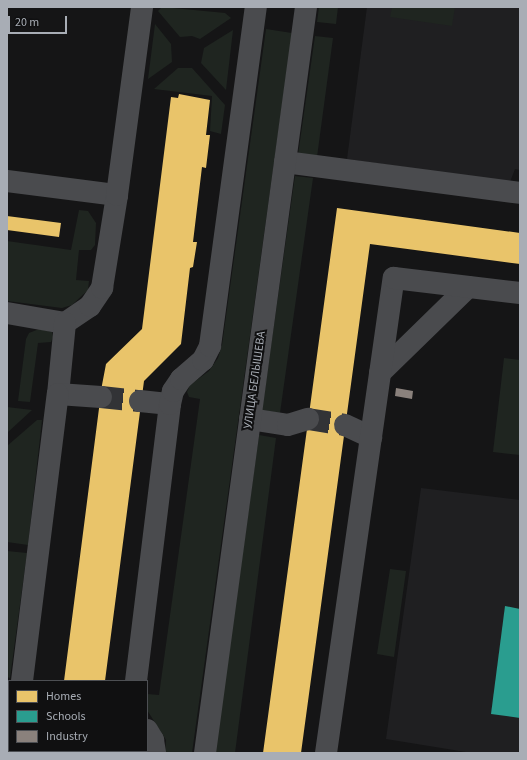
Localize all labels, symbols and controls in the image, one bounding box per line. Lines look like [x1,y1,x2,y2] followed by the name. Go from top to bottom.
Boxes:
[10,8,69,34] scale bar
[15,14,39,31] text: 20 m
[241,330,269,430] street label: УЛИЦА БЕЛЫШЕВА
[8,680,148,752] legend
[46,688,81,705] text: Homes
[46,708,86,725] text: Schools
[46,728,88,745] text: Industry

